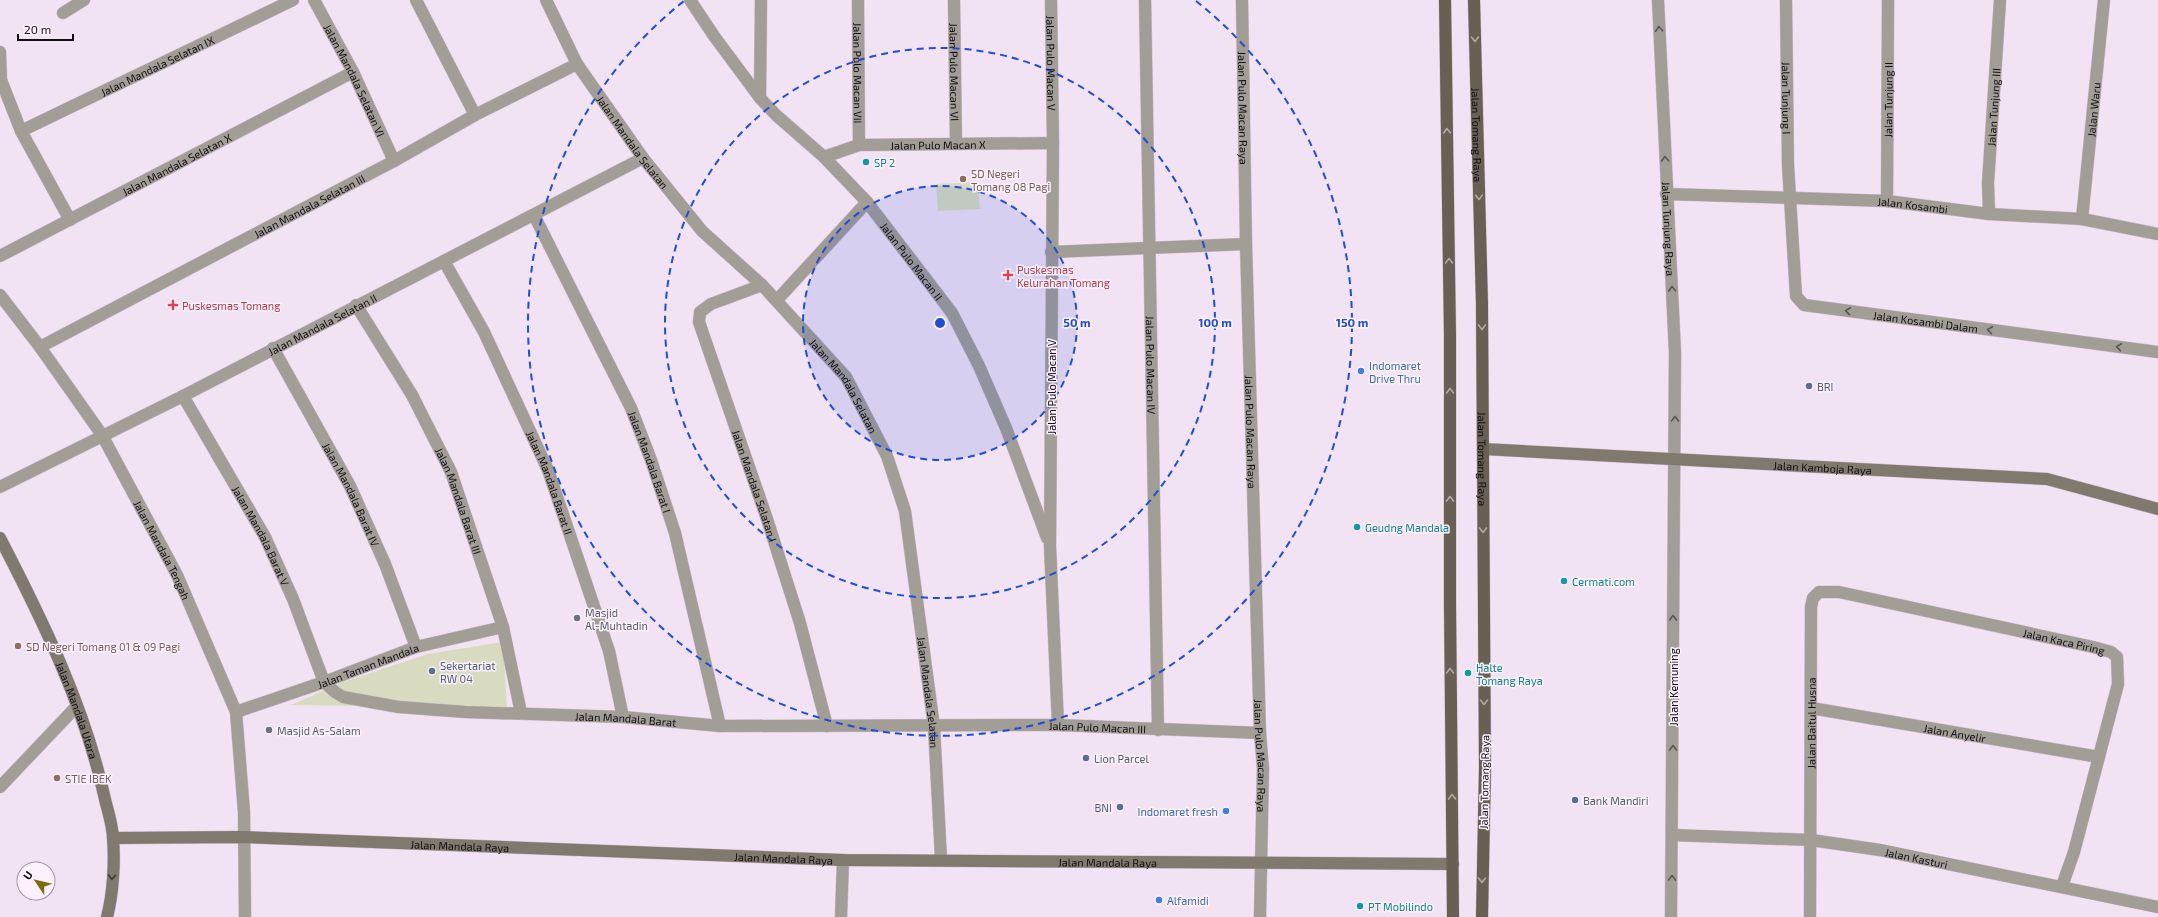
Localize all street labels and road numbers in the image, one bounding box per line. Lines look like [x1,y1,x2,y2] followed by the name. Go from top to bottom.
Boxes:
[1045,15,1059,111] street label: Jalan Pulo Macan V
[322,21,388,138] street label: Jalan Mandala Selatan VI
[852,22,865,124] street label: Jalan Pulo Macan VII
[948,23,962,121] street label: Jalan Pulo Macan VI
[98,33,216,98] street label: Jalan Mandala Selatan IX
[1236,51,1251,165] street label: Jalan Pulo Macan Raya
[1780,62,1794,134] street label: Jalan Tunjung I
[1881,62,1895,138] street label: Jalan Tunjung II
[1984,68,2002,147] street label: Jalan Tunjung III
[2084,82,2102,138] street label: Jalan Waru
[1470,88,1485,182] street label: Jalan Tomang Raya
[595,93,671,191] street label: Jalan Mandala Selatan
[120,130,234,198] street label: Jalan Mandala Selatan X
[890,137,986,151] street label: Jalan Pulo Macan X
[251,171,367,240] street label: Jalan Mandala Selatan III
[1660,181,1678,276] street label: Jalan Tunjung Raya
[1877,194,1949,215] street label: Jalan Kosambi
[878,219,946,302] street label: Jalan Pulo Macan II
[266,291,379,357] street label: Jalan Mandala Selatan II
[1872,308,1979,335] street label: Jalan Kosambi Dalam
[1144,316,1159,415] street label: Jalan Pulo Macan IV
[807,335,880,435] street label: Jalan Mandala Selatan
[1045,339,1058,435] street label: Jalan Pulo Macan V
[1243,375,1259,489] street label: Jalan Pulo Macan Raya
[626,409,674,514] street label: Jalan Mandala Barat I
[1476,412,1490,506] street label: Jalan Tomang Raya
[730,428,780,543] street label: Jalan Mandala Selatan I
[524,429,576,536] street label: Jalan Mandala Barat II
[320,440,383,548] street label: Jalan Mandala Barat IV
[433,445,485,556] street label: Jalan Mandala Barat III
[1773,458,1872,476] street label: Jalan Kamboja Raya
[230,483,293,588] street label: Jalan Mandala Barat V
[132,498,193,601] street label: Jalan Mandala Tengah
[2022,626,2106,656] street label: Jalan Kaca Piring
[915,636,942,749] street label: Jalan Mandala Selatan
[316,640,420,690] street label: Jalan Taman Mandala
[1667,648,1680,726] street label: Jalan Kemuning
[54,660,101,760] street label: Jalan Mandala Utara
[1804,677,1817,769] street label: Jalan Baitul Husna
[1253,699,1270,812] street label: Jalan Pulo Macan Raya
[575,709,677,728] street label: Jalan Mandala Barat
[1049,718,1146,735] street label: Jalan Pulo Macan III
[1923,721,1988,744] street label: Jalan Anyelir
[1477,735,1491,829] street label: Jalan Tomang Raya
[410,837,510,854] street label: Jalan Mandala Raya
[1884,845,1949,870] street label: Jalan Kasturi
[734,849,833,866] street label: Jalan Mandala Raya
[1058,855,1157,869] street label: Jalan Mandala Raya

